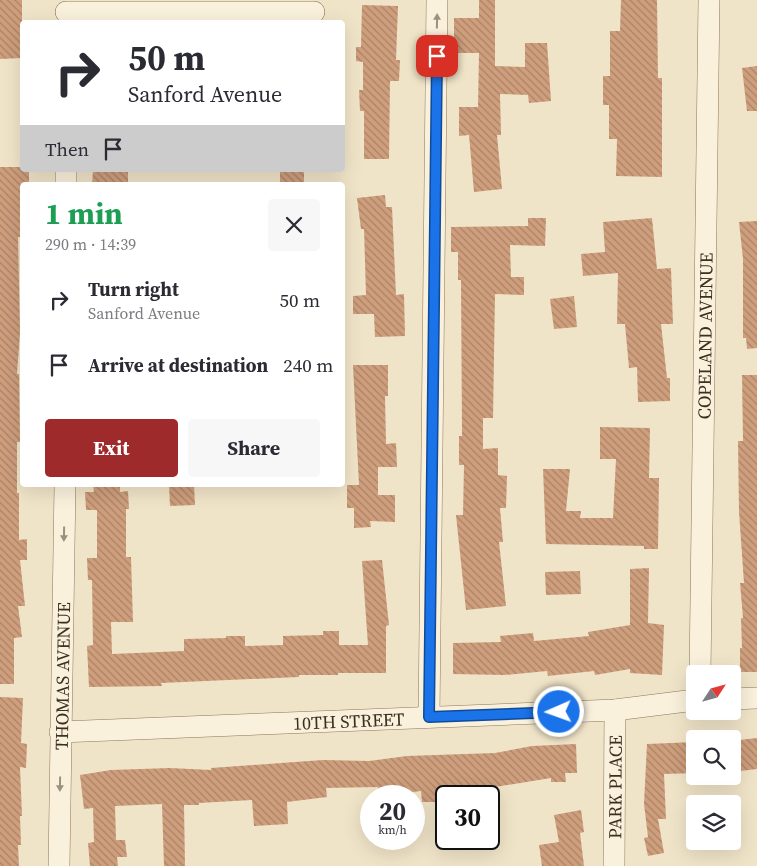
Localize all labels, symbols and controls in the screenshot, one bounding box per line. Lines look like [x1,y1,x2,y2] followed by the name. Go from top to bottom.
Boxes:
[433,12,441,28] one-way arrow
[128,34,205,82] text: 50 m
[416,35,458,77] pin
[45,40,110,105] icon: right
[423,42,451,70] icon: arrive
[128,79,282,109] text: Sanford Avenue
[99,135,127,163] icon: arrive
[45,136,89,162] text: Then
[45,193,123,234] text: 1 min
[268,199,320,251] button: close
[45,233,136,255] text: 290 m · 14:39
[691,252,718,420] street label: COPELAND AVENUE
[88,276,179,302] text: Turn right
[45,286,73,314] icon: right
[279,287,320,313] text: 50 m
[88,302,200,324] text: Sanford Avenue
[45,351,73,379] icon: arrive
[88,352,268,378] text: Arrive at destination
[283,352,333,378] text: 240 m
[45,419,178,477] button: Exit
[188,419,320,477] button: Share
[60,526,68,542] one-way arrow
[48,602,76,750] street label: THOMAS AVENUE
[686,665,741,720] north arrow
[686,665,741,850] map controls
[532,685,584,737] position arrow
[293,706,405,735] street label: 10TH STREET
[686,730,741,785] button: search
[602,735,627,839] street label: PARK PLACE
[56,776,64,792] one-way arrow
[435,785,500,850] speed limit sign: 30
[379,794,406,828] text: 20
[686,795,741,850] button: layers
[378,822,407,838] text: km/h

